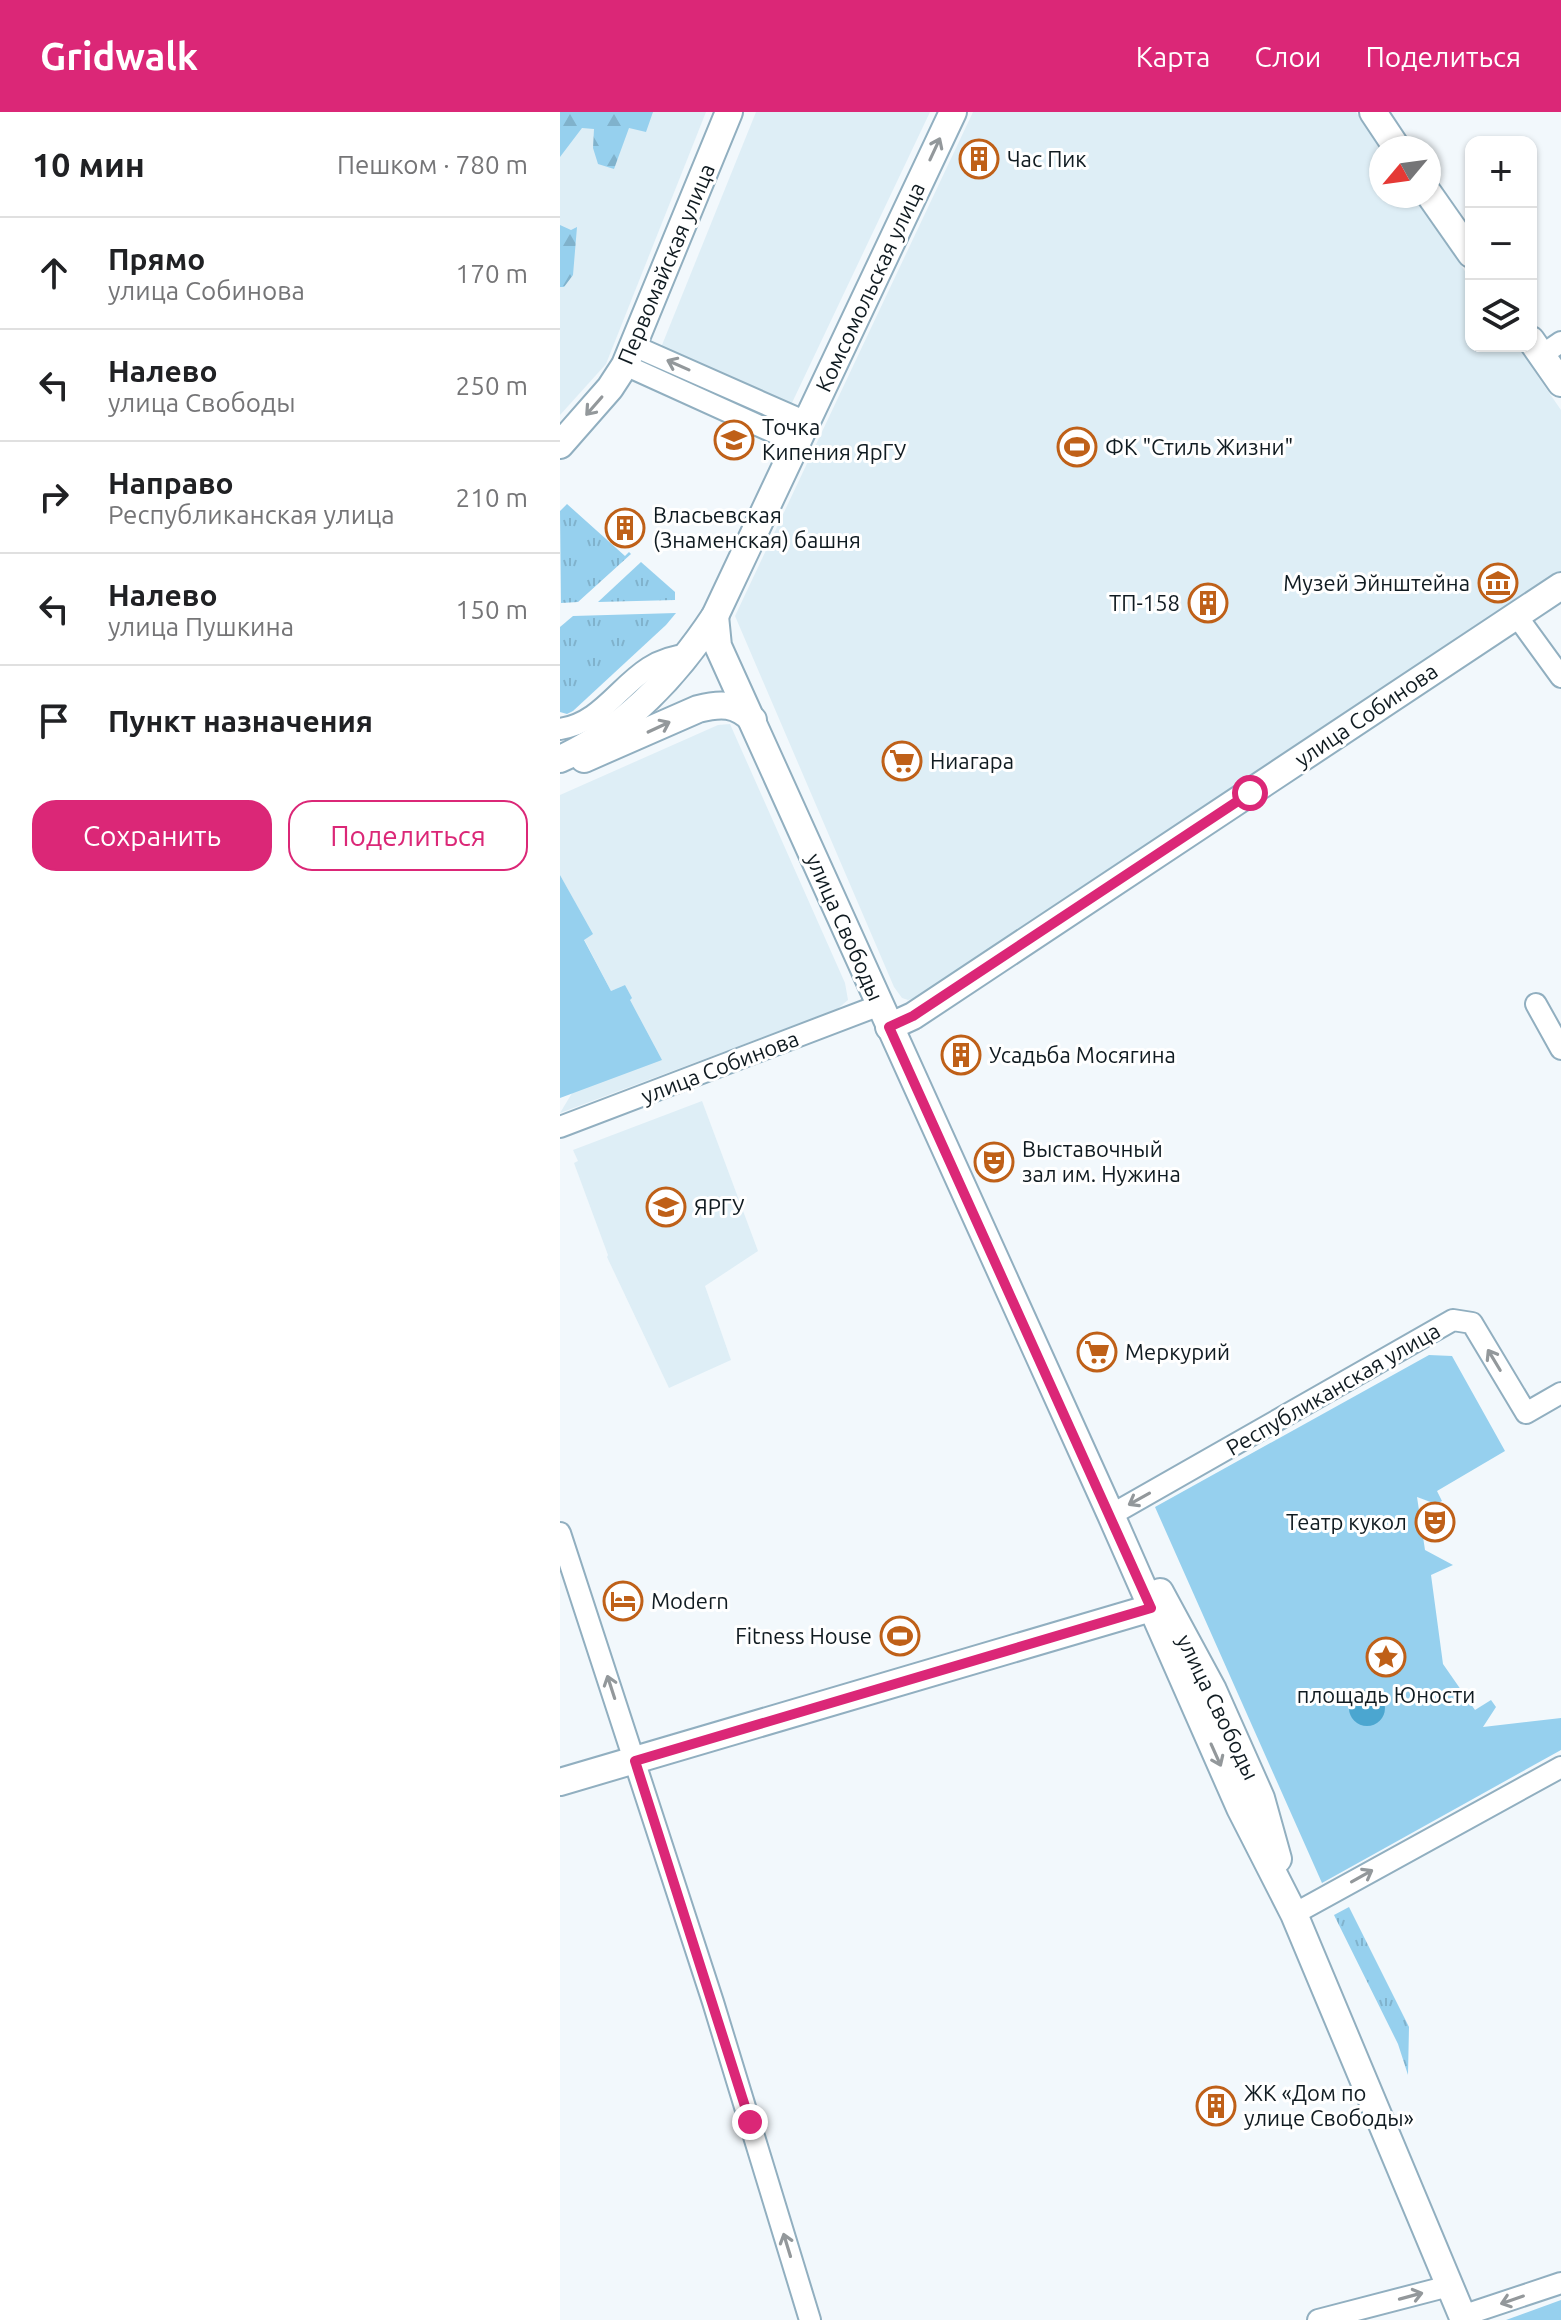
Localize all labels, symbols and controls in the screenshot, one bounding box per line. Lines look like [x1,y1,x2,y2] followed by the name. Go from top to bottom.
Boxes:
[40,35,198,77] text: Gridwalk
[1136,41,1210,72] text: Карта
[1254,41,1321,72] text: Слои
[1365,41,1521,72] text: Поделиться
[1369,136,1441,208] north arrow
[1465,136,1537,352] map controls
[1465,136,1537,208] button: +
[928,137,943,161] one-way arrow
[958,138,1000,180] building icon: Час Пик
[32,145,145,183] text: 10 мин
[1007,146,1087,171] place label: Час Пик
[337,150,528,179] text: Пешком · 780 m
[612,160,719,368] street label: Первомайская улица
[810,178,929,395] street label: Комсомольская улица
[1465,208,1537,280] button: −
[108,242,205,276] text: Прямо
[32,251,76,295] icon: ahead
[456,259,528,288] text: 170 m
[108,276,305,305] text: улица Собинова
[1465,280,1537,352] button: layers
[108,354,218,388] text: Налево
[666,357,691,372] one-way arrow
[32,363,76,407] icon: left
[456,371,528,400] text: 250 m
[108,388,296,417] text: улица Свободы
[585,396,603,416] one-way arrow
[762,414,907,464] place label: Точка Кипения ЯрГУ
[713,419,755,461] school or university icon: Точка Кипения ЯрГУ
[1056,426,1098,468] sports icon: ФК "Стиль Жизни"
[1105,434,1293,459] place label: ФК "Стиль Жизни"
[108,466,234,500] text: Направо
[32,475,76,519] icon: right
[456,483,528,512] text: 210 m
[108,500,395,529] text: Республиканская улица
[653,502,861,553] place label: Власьевская (Знаменская) башня
[604,507,646,549] building icon: Власьевская (Знаменская) башня
[1477,562,1519,604] museum icon: Музей Эйнштейна
[1283,570,1470,595] place label: Музей Эйнштейна
[108,578,218,612] text: Налево
[1187,582,1229,624] building icon: ТП-158
[32,587,76,631] icon: left
[1109,590,1180,615] place label: ТП-158
[456,595,528,624] text: 150 m
[108,612,294,641] text: улица Пушкина
[1290,658,1442,772] street label: улица Собинова
[32,699,76,743] icon: arrive
[108,704,373,738] text: Пункт назначения
[646,719,670,734] one-way arrow
[881,740,923,782] supermarket icon: Ниагара
[930,748,1014,773] place label: Ниагара
[1232,775,1268,811] route start
[32,800,272,871] button: Сохранить
[288,800,528,871] button: Поделиться
[802,849,889,1004] street label: улица Свободы
[638,1025,802,1108] street label: улица Собинова
[940,1034,982,1076] building icon: Усадьба Мосягина
[989,1042,1176,1067] place label: Усадьба Мосягина
[1022,1136,1181,1186] place label: Выставочный зал им. Нужина
[973,1141,1015,1183] theatre icon: Выставочный зал им. Нужина
[645,1186,687,1228] school or university icon: ЯРГУ
[694,1194,745,1219] place label: ЯРГУ
[1221,1317,1444,1460] street label: Республиканская улица
[1076,1331,1118,1373] supermarket icon: Меркурий
[1125,1339,1230,1364] place label: Меркурий
[1486,1349,1502,1372] one-way arrow
[1128,1491,1151,1507] one-way arrow
[1414,1501,1456,1543] theatre icon: Театр кукол
[1286,1509,1407,1534] place label: Театр кукол
[602,1580,644,1622] hotel icon: Modern
[651,1588,729,1613] place label: Modern
[879,1615,921,1657] sports icon: Fitness House
[735,1623,872,1648] place label: Fitness House
[1172,1630,1264,1784] street label: улица Свободы
[1365,1636,1407,1678] place icon: площадь Юности
[602,1674,617,1699] one-way arrow
[1297,1682,1475,1707] place label: площадь Юности
[1209,1743,1224,1767] one-way arrow
[1349,1868,1373,1884] one-way arrow
[1244,2080,1414,2130] place label: ЖК «Дом по улице Свободы»
[1195,2085,1237,2127] building icon: ЖК «Дом по улице Свободы»
[732,2104,768,2140] route end
[779,2233,794,2258] one-way arrow
[1397,2288,1423,2303] one-way arrow
[1499,2293,1524,2308] one-way arrow

